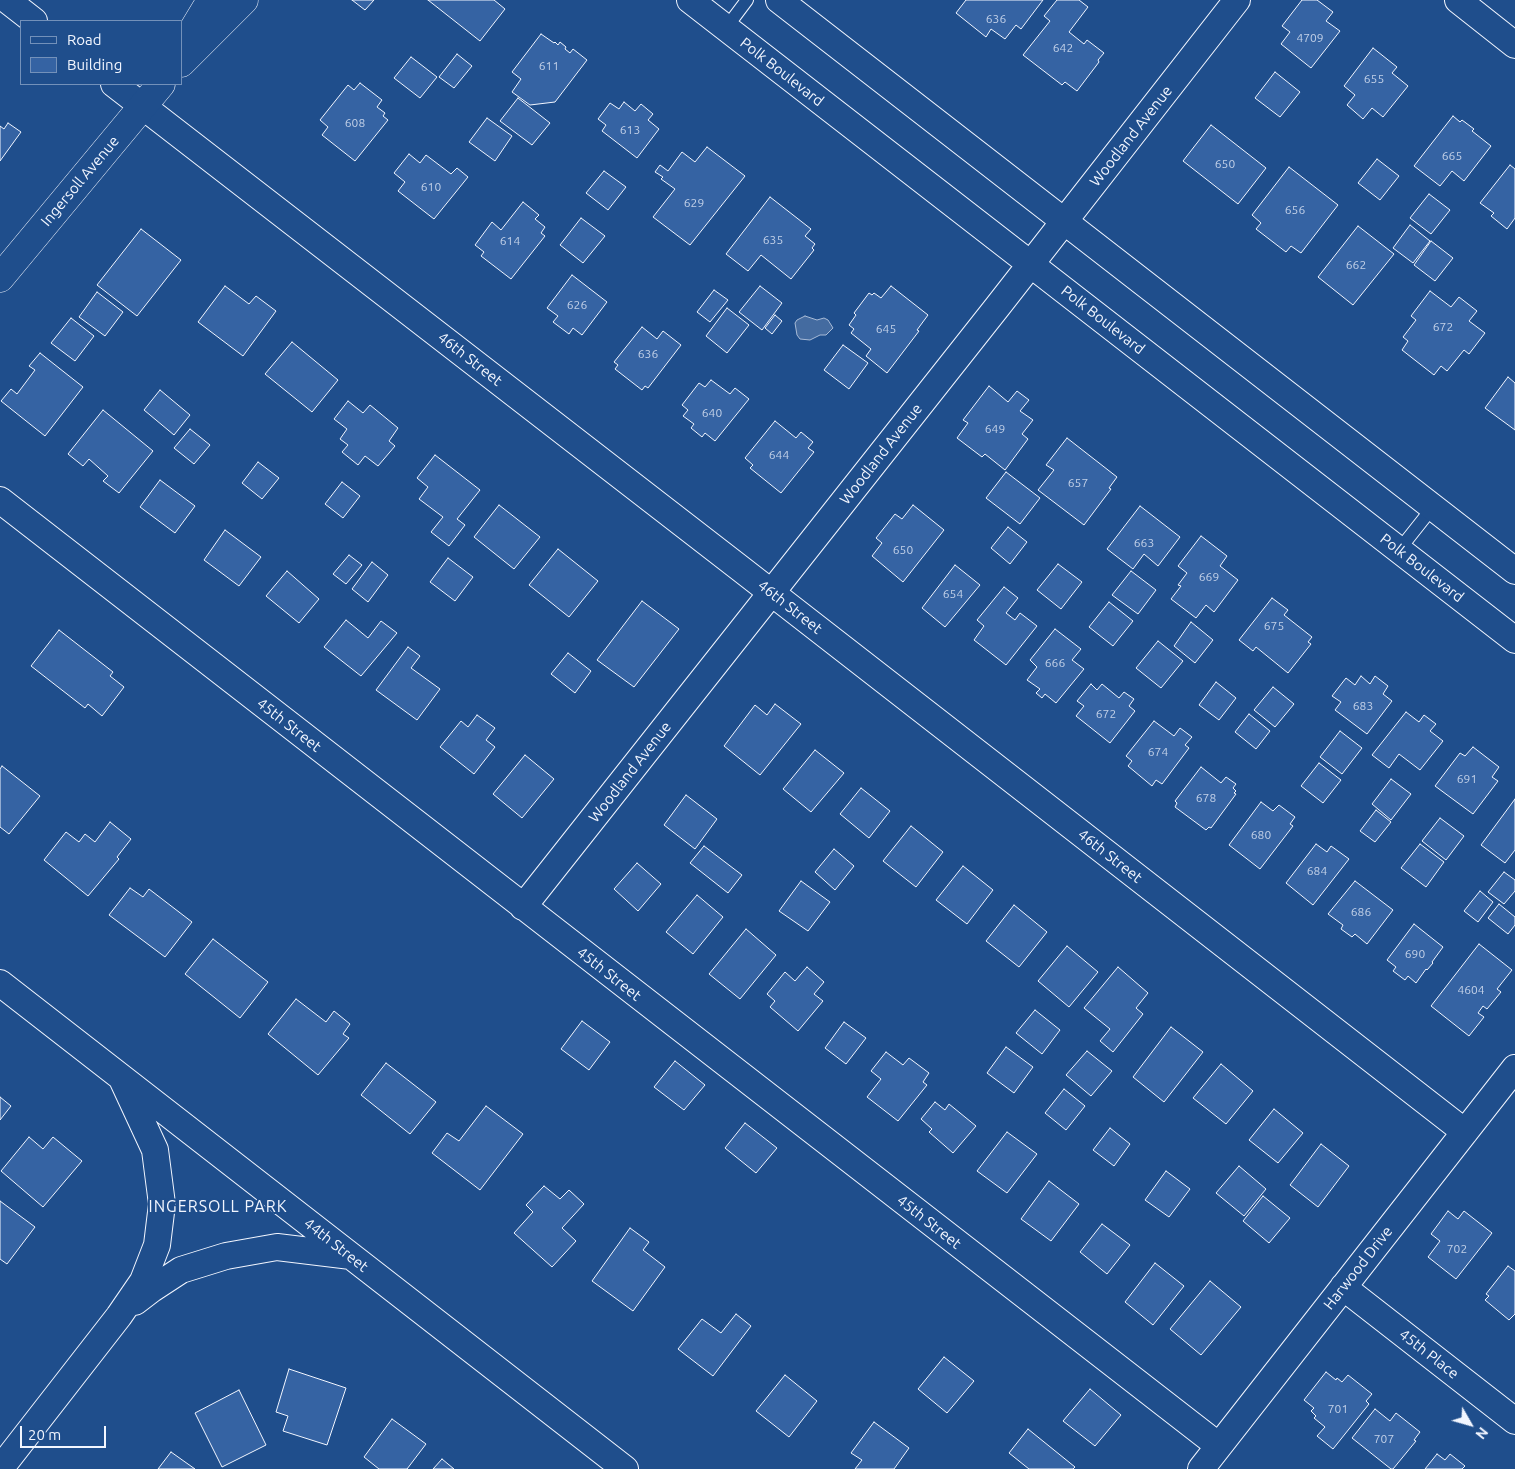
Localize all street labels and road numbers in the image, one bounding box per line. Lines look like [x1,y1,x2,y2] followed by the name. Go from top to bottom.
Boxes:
[737,34,827,110] street label: Polk Boulevard
[1086,82,1176,190] street label: Woodland Avenue
[37,132,123,230] street label: Ingersoll Avenue
[1058,282,1148,358] street label: Polk Boulevard
[434,328,506,390] street label: 46th Street
[836,400,926,508] street label: Woodland Avenue
[1377,530,1467,606] street label: Polk Boulevard
[754,576,826,638] street label: 46th Street
[253,694,325,756] street label: 45th Street
[585,718,675,826] street label: Woodland Avenue
[1074,825,1146,887] street label: 46th Street
[573,943,645,1005] street label: 45th Street
[893,1191,965,1253] street label: 45th Street
[300,1214,372,1276] street label: 44th Street
[1320,1223,1396,1313] street label: Harwood Drive
[1396,1325,1462,1383] street label: 45th Place

